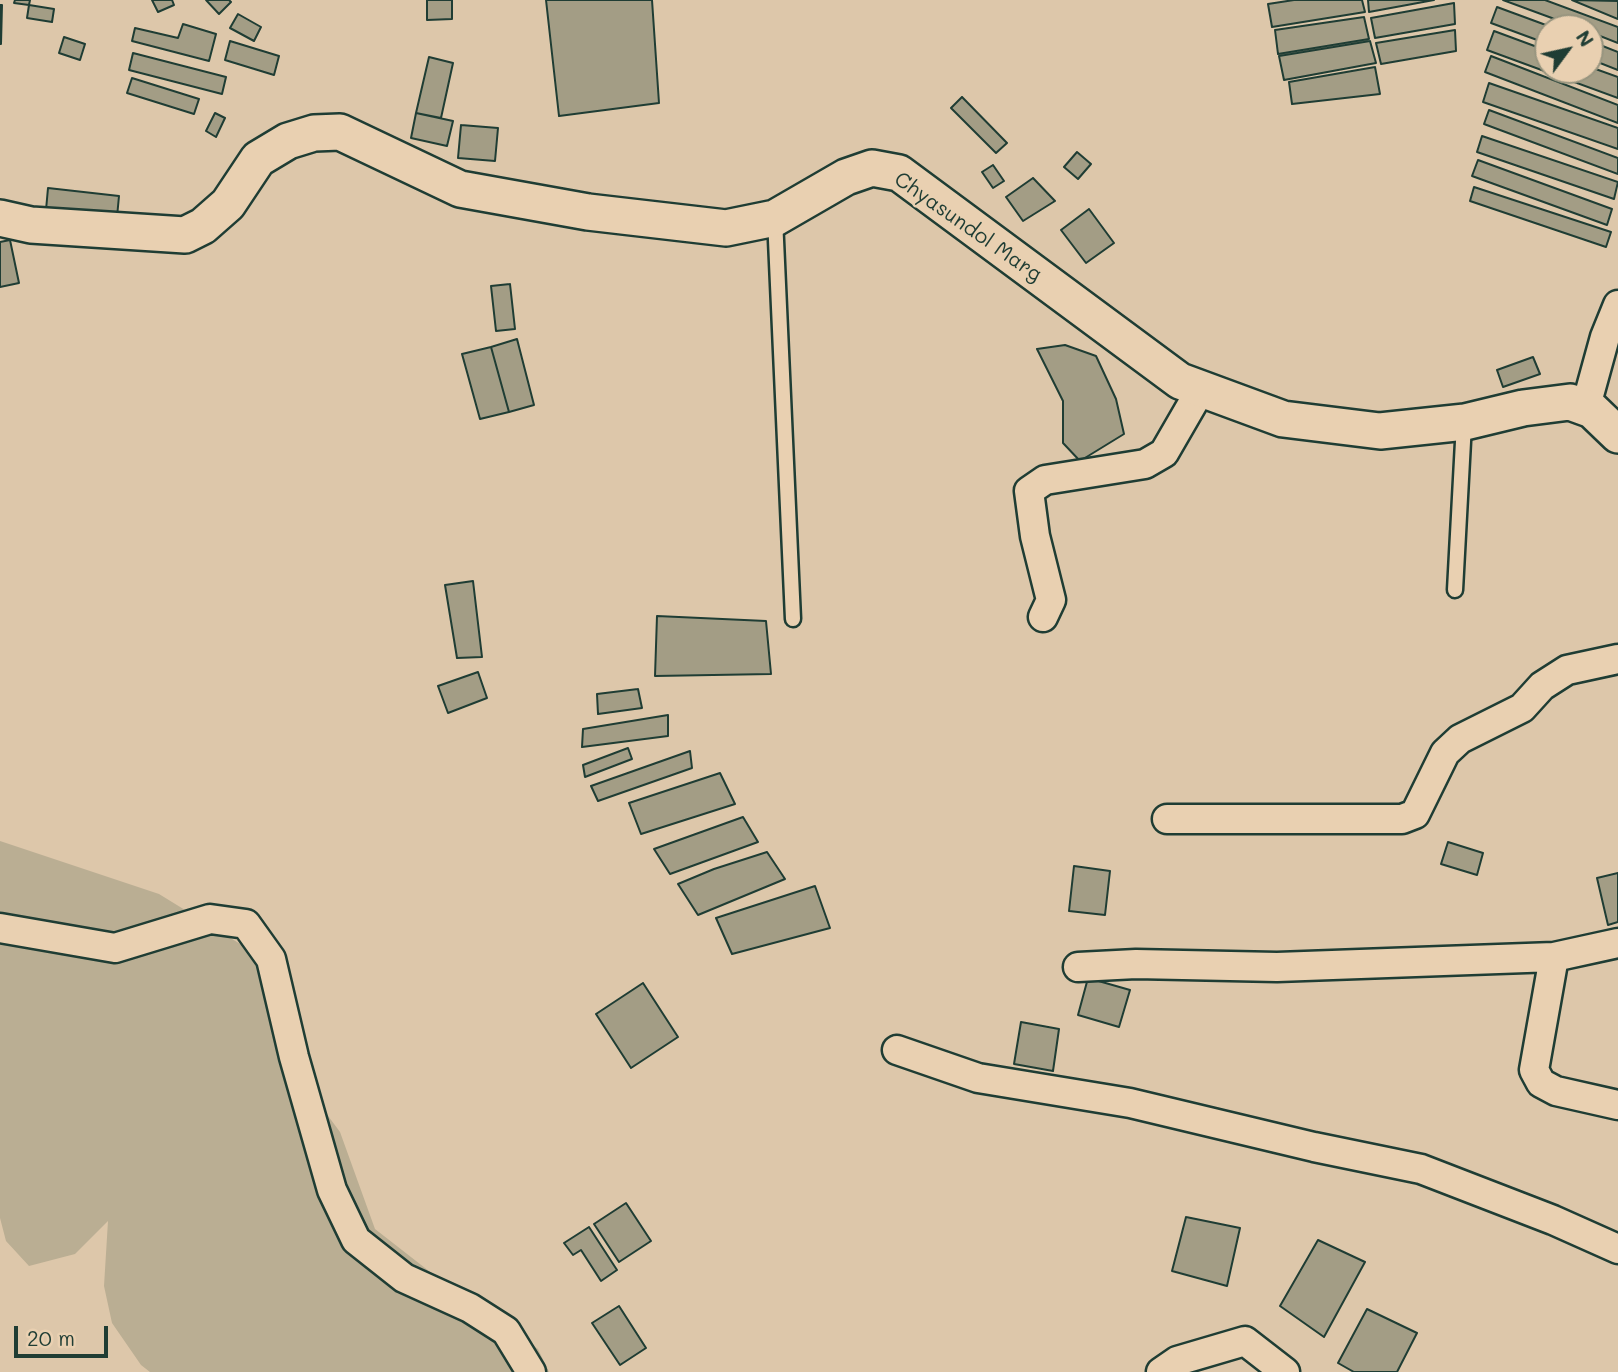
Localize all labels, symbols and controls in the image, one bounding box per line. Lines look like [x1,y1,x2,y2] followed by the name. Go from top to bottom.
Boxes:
[1534,14,1604,84] north arrow
[1571,26,1600,51] text: N
[889,167,1047,287] street label: Chyasundol Marg
[18,1312,112,1356] scale bar
[27,1324,75,1351] text: 20 m

